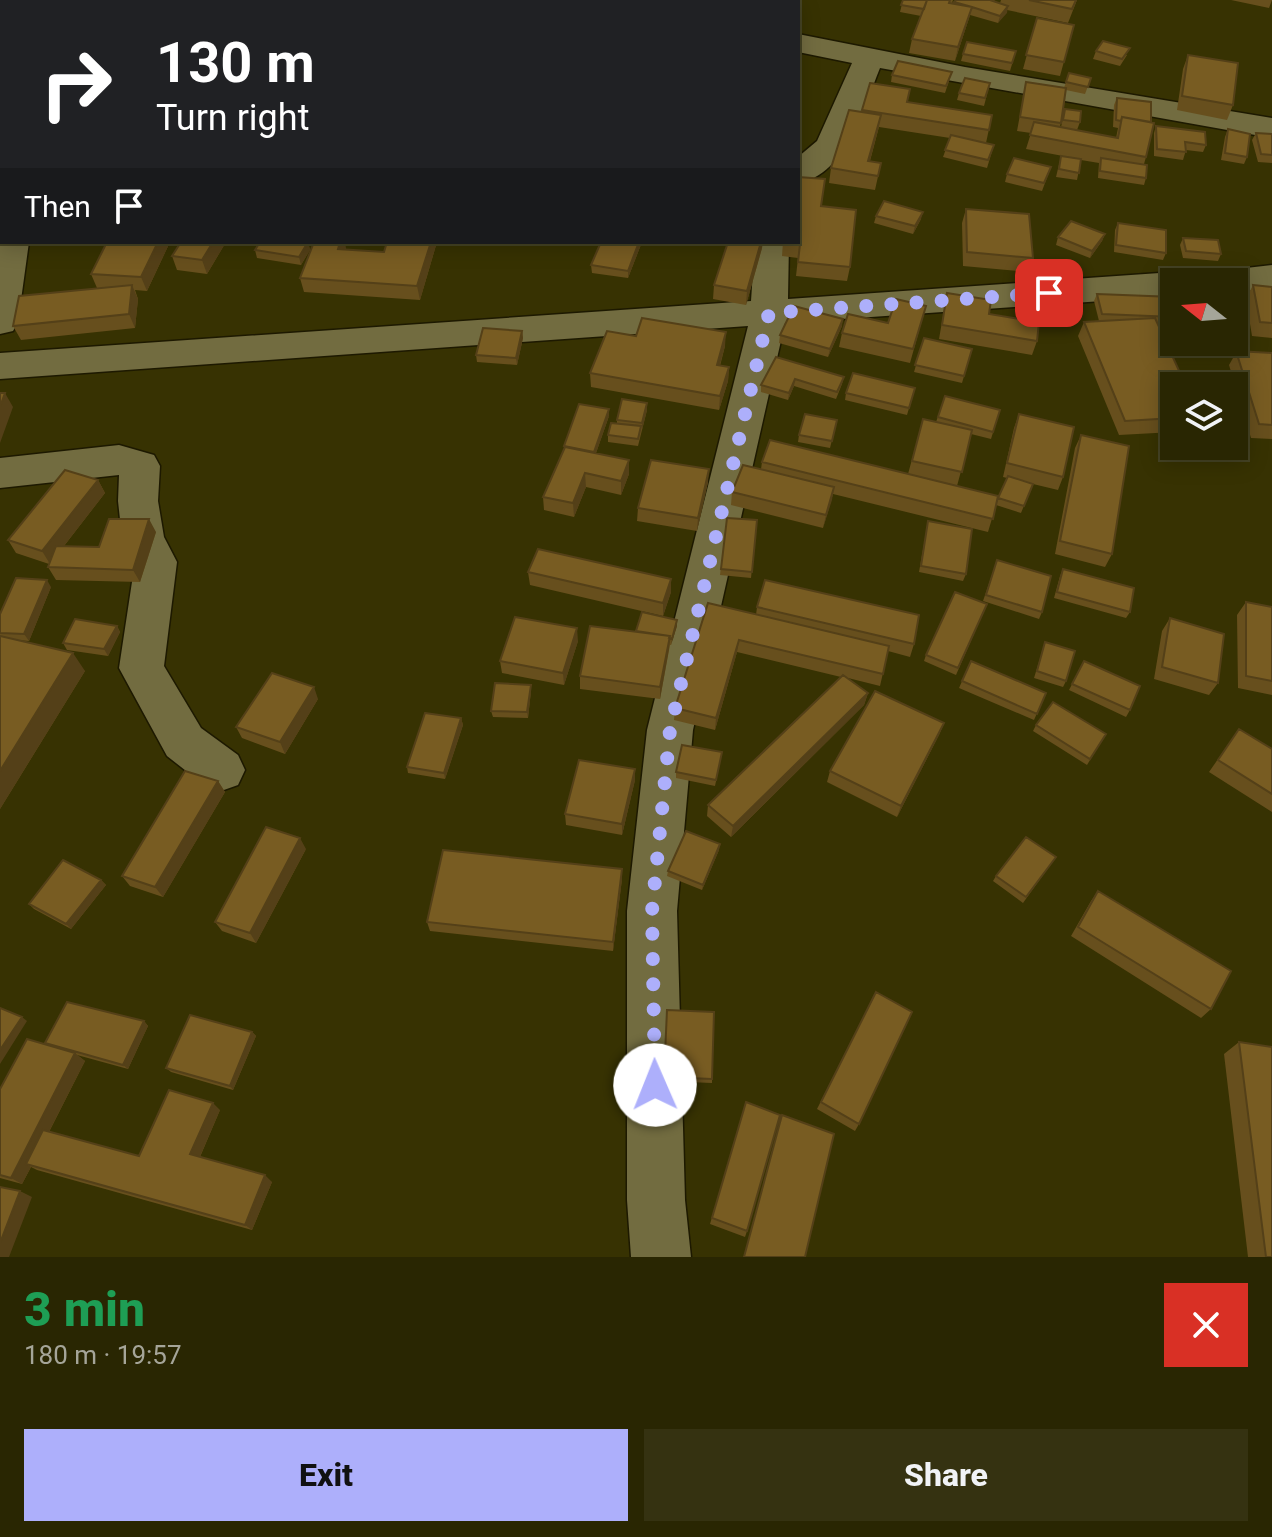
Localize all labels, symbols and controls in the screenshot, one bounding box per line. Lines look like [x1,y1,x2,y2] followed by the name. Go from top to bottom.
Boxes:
[156,30,315,96] text: 130 m
[24,32,128,136] icon: right
[156,97,309,139] text: Turn right
[107,184,151,228] icon: arrive
[24,189,91,224] text: Then
[1015,259,1083,327] pin
[1160,268,1248,356] north arrow
[1160,268,1248,460] map controls
[1027,271,1071,315] icon: arrive
[1160,372,1248,460] button: layers
[613,1043,697,1127] position arrow
[24,1281,145,1338] text: 3 min
[1164,1283,1248,1367] button: close
[24,1340,182,1370] text: 180 m · 19:57
[24,1429,628,1521] button: Exit
[644,1429,1248,1521] button: Share

